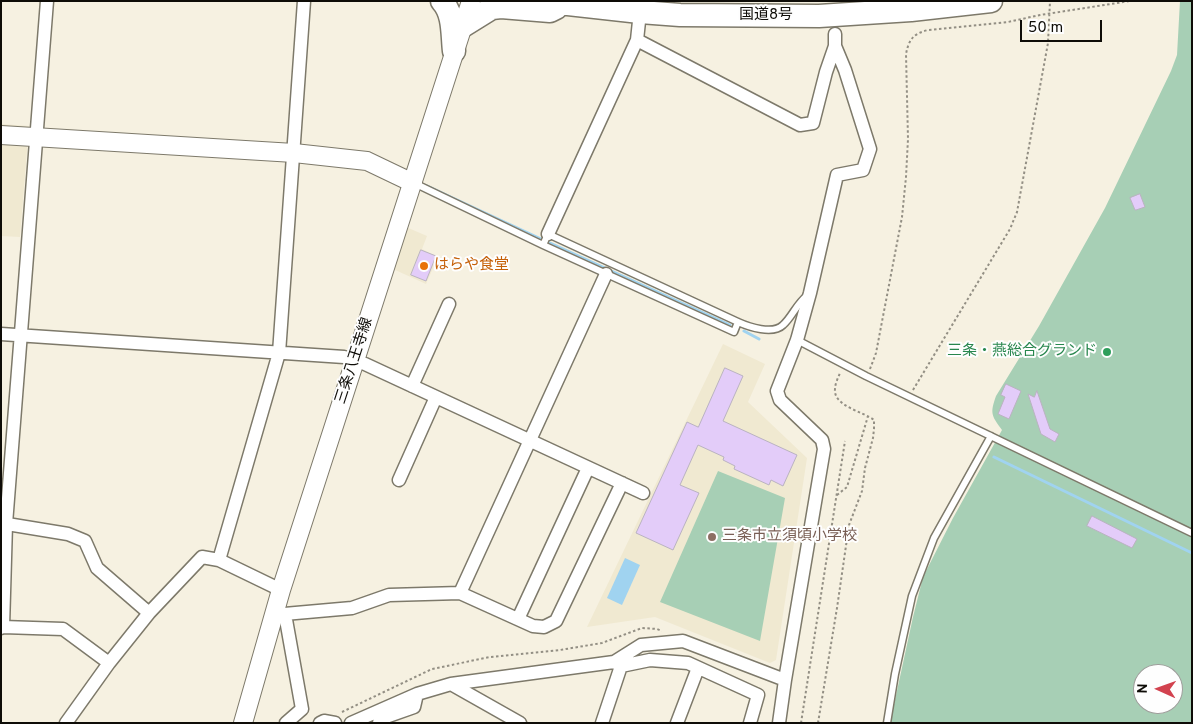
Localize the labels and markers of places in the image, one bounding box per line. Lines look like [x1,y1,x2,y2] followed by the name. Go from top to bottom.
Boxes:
[434,257,509,275] place label: はらや食堂
[418,260,430,272] marker: はらや食堂
[947,343,1097,361] place label: 三条・燕総合グランド
[1101,346,1113,358] marker: 三条・燕総合グランド
[722,528,857,546] place label: 三条市立須頃小学校
[706,531,718,543] marker: 三条市立須頃小学校

